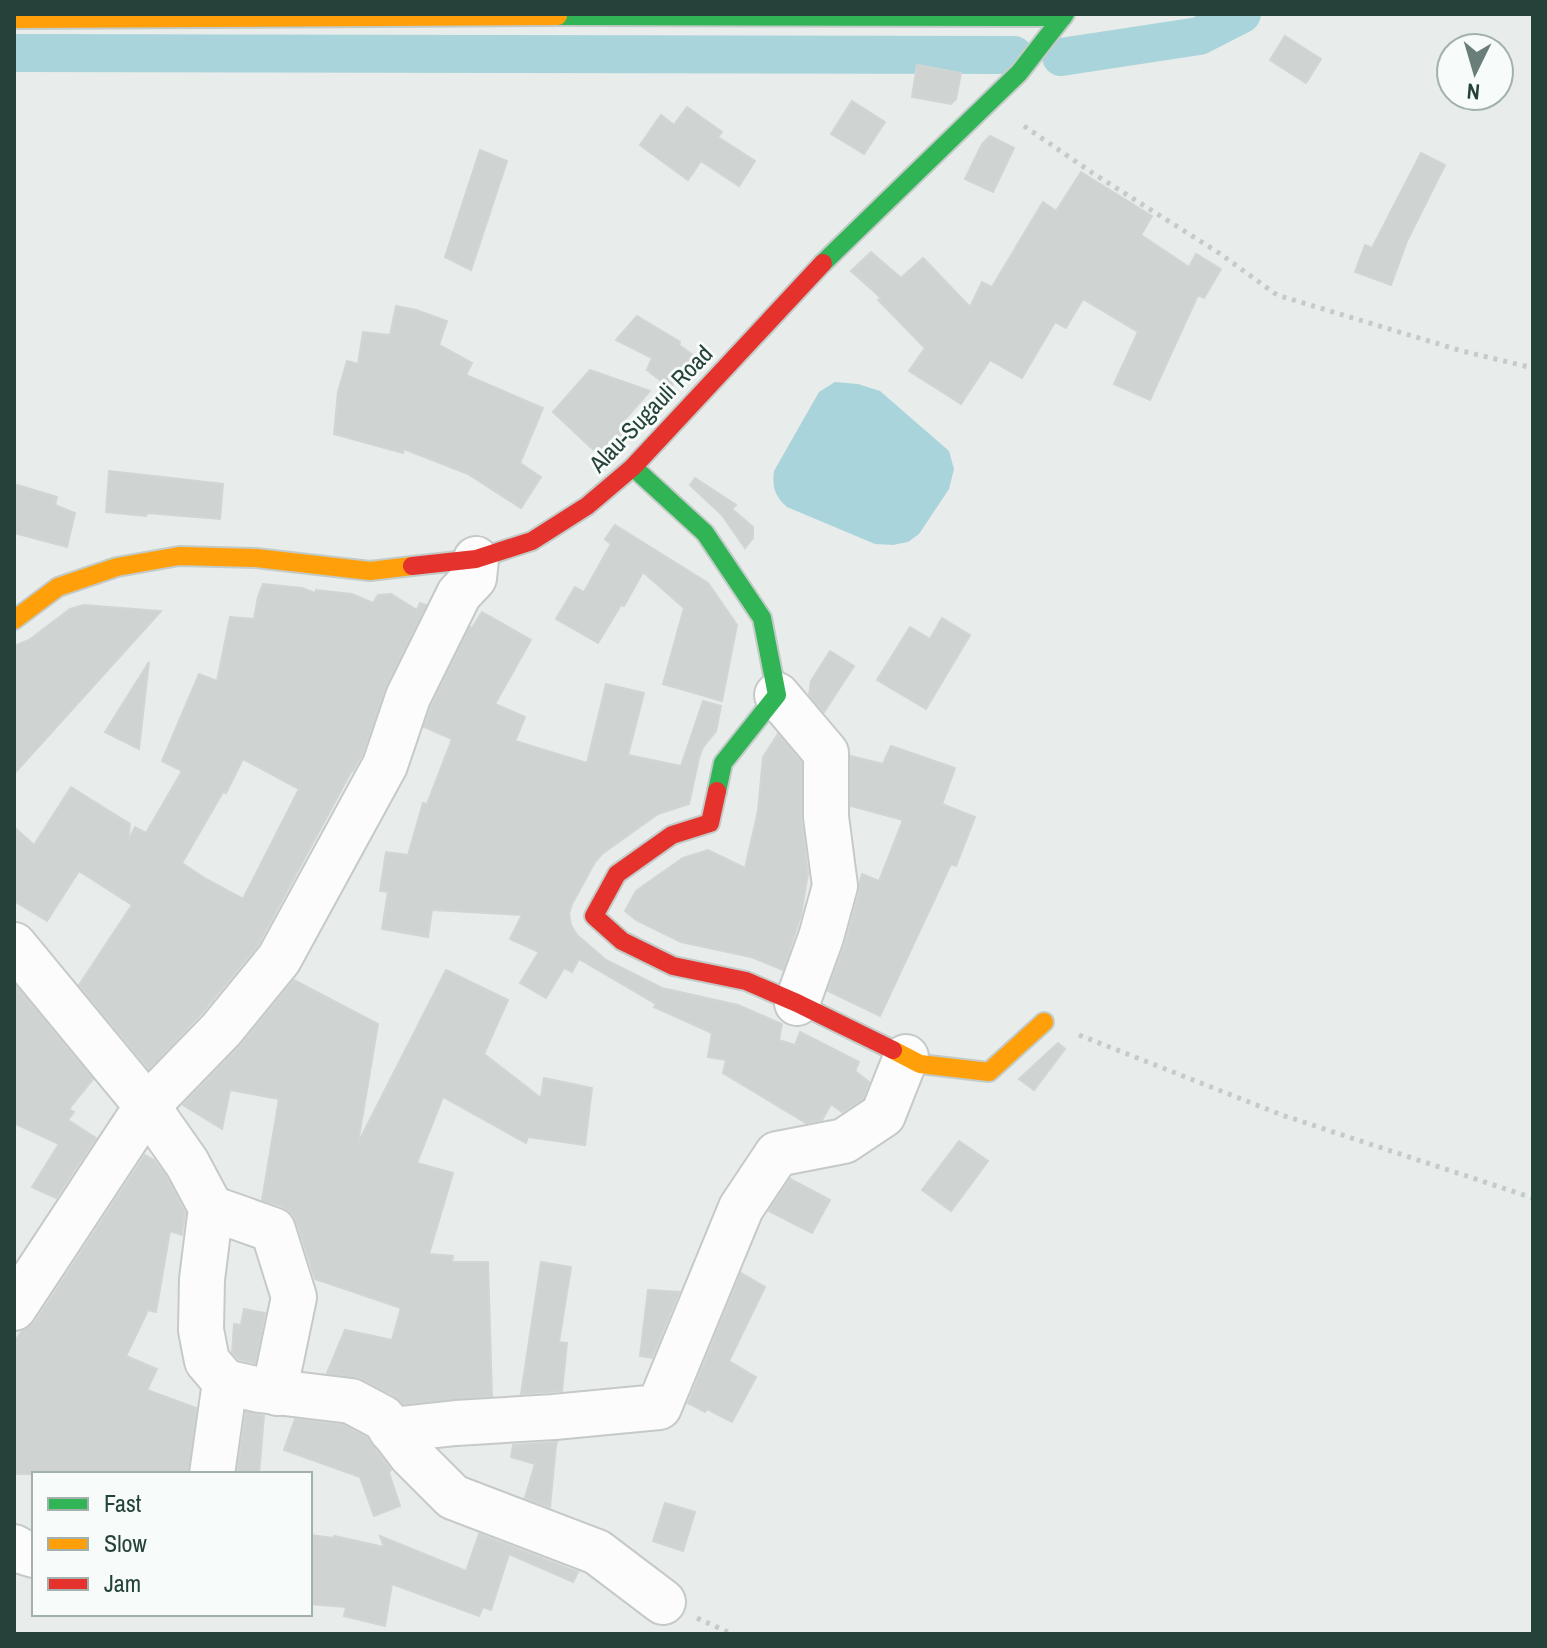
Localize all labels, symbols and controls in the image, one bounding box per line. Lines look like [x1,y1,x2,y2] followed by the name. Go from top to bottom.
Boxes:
[1435,32,1515,112] north arrow
[1465,76,1481,107] text: N
[581,338,719,480] street label: Alau-Sugauli Road
[32,1472,312,1616] legend
[104,1487,142,1519] text: Fast
[104,1527,147,1559] text: Slow
[104,1567,141,1599] text: Jam

